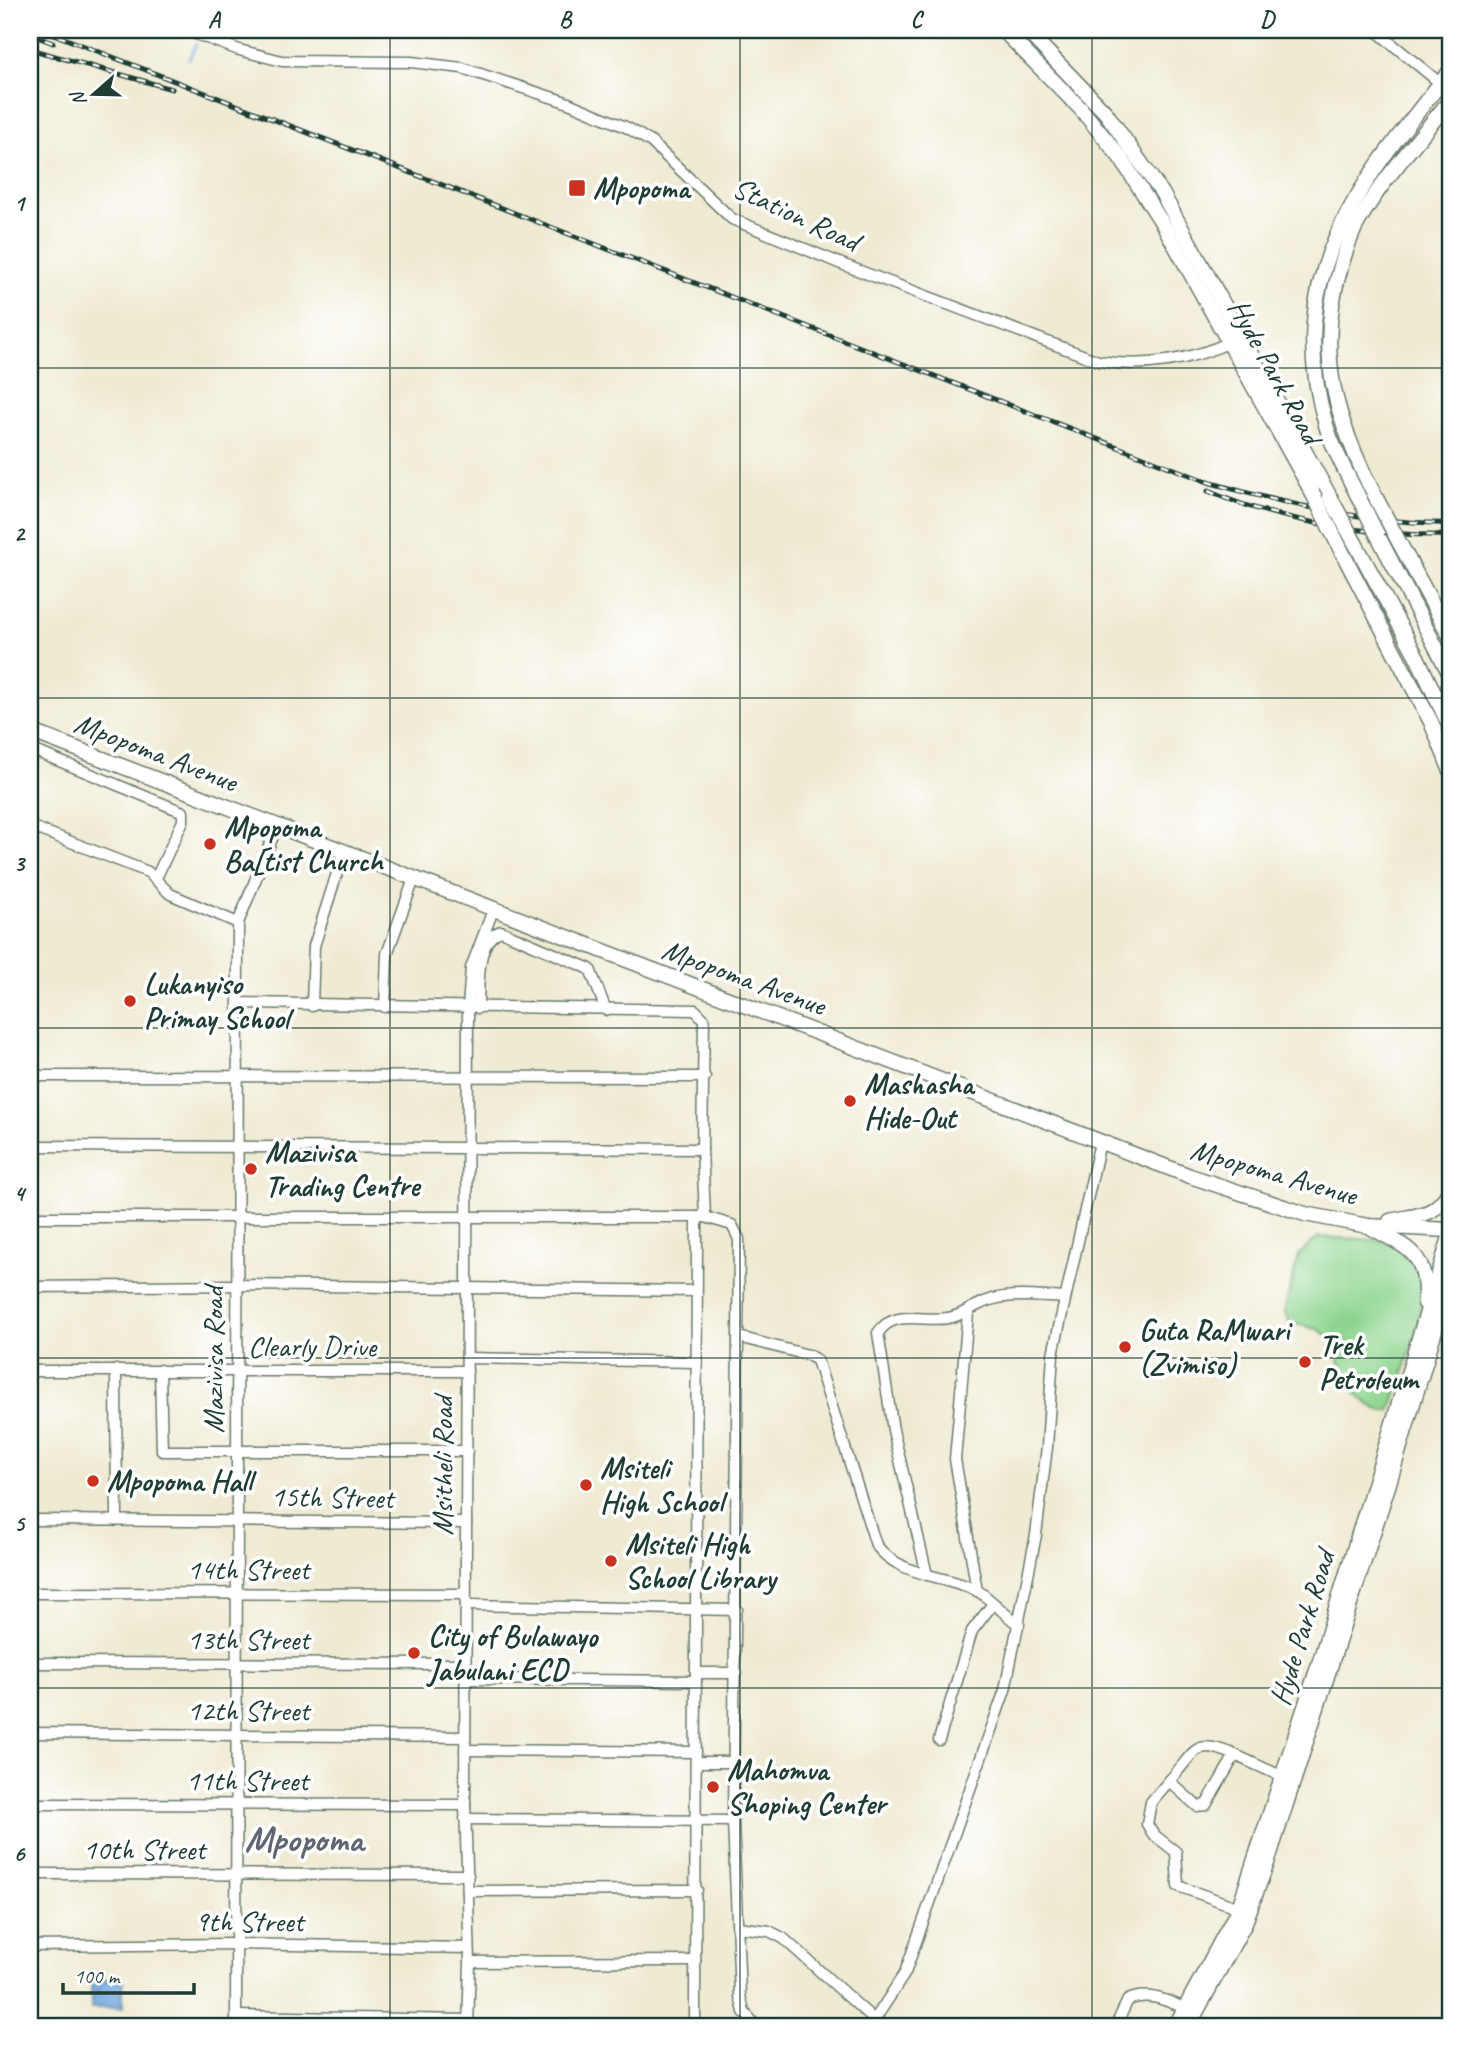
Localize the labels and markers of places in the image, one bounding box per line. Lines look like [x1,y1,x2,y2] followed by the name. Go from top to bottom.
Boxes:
[593,169,692,207] place label: Mpopoma
[567,178,587,198] marker: Mpopoma
[224,808,384,880] place label: Mpopoma Ba[tist Church
[202,836,218,852] marker: Mpopoma Ba[tist Church
[144,965,295,1037] place label: Lukanyiso Primay School
[122,993,138,1009] marker: Lukanyiso Primay School
[864,1065,976,1137] place label: Mashasha Hide-Out
[842,1093,858,1109] marker: Mashasha Hide-Out
[265,1133,422,1205] place label: Mazivisa Trading Centre
[243,1161,259,1177] marker: Mazivisa Trading Centre
[1139,1311,1293,1383] place label: Guta RaMwari (Zvimiso)
[1319,1326,1421,1398] place label: Trek Petroleum
[1117,1339,1133,1355] marker: Guta RaMwari (Zvimiso)
[1297,1354,1313,1370] marker: Trek Petroleum
[600,1449,729,1521] place label: Msiteli High School
[107,1462,257,1500] place label: Mpopoma Hall
[85,1473,101,1489] marker: Mpopoma Hall
[578,1477,594,1493] marker: Msiteli High School
[625,1525,778,1597] place label: Msiteli High School Library
[603,1553,619,1569] marker: Msiteli High School Library
[426,1617,599,1689] place label: City of Bulawayo Jabulani ECD
[406,1645,422,1661] marker: City of Bulawayo Jabulani ECD
[727,1751,889,1823] place label: Mahomva Shoping Center
[705,1779,721,1795] marker: Mahomva Shoping Center

